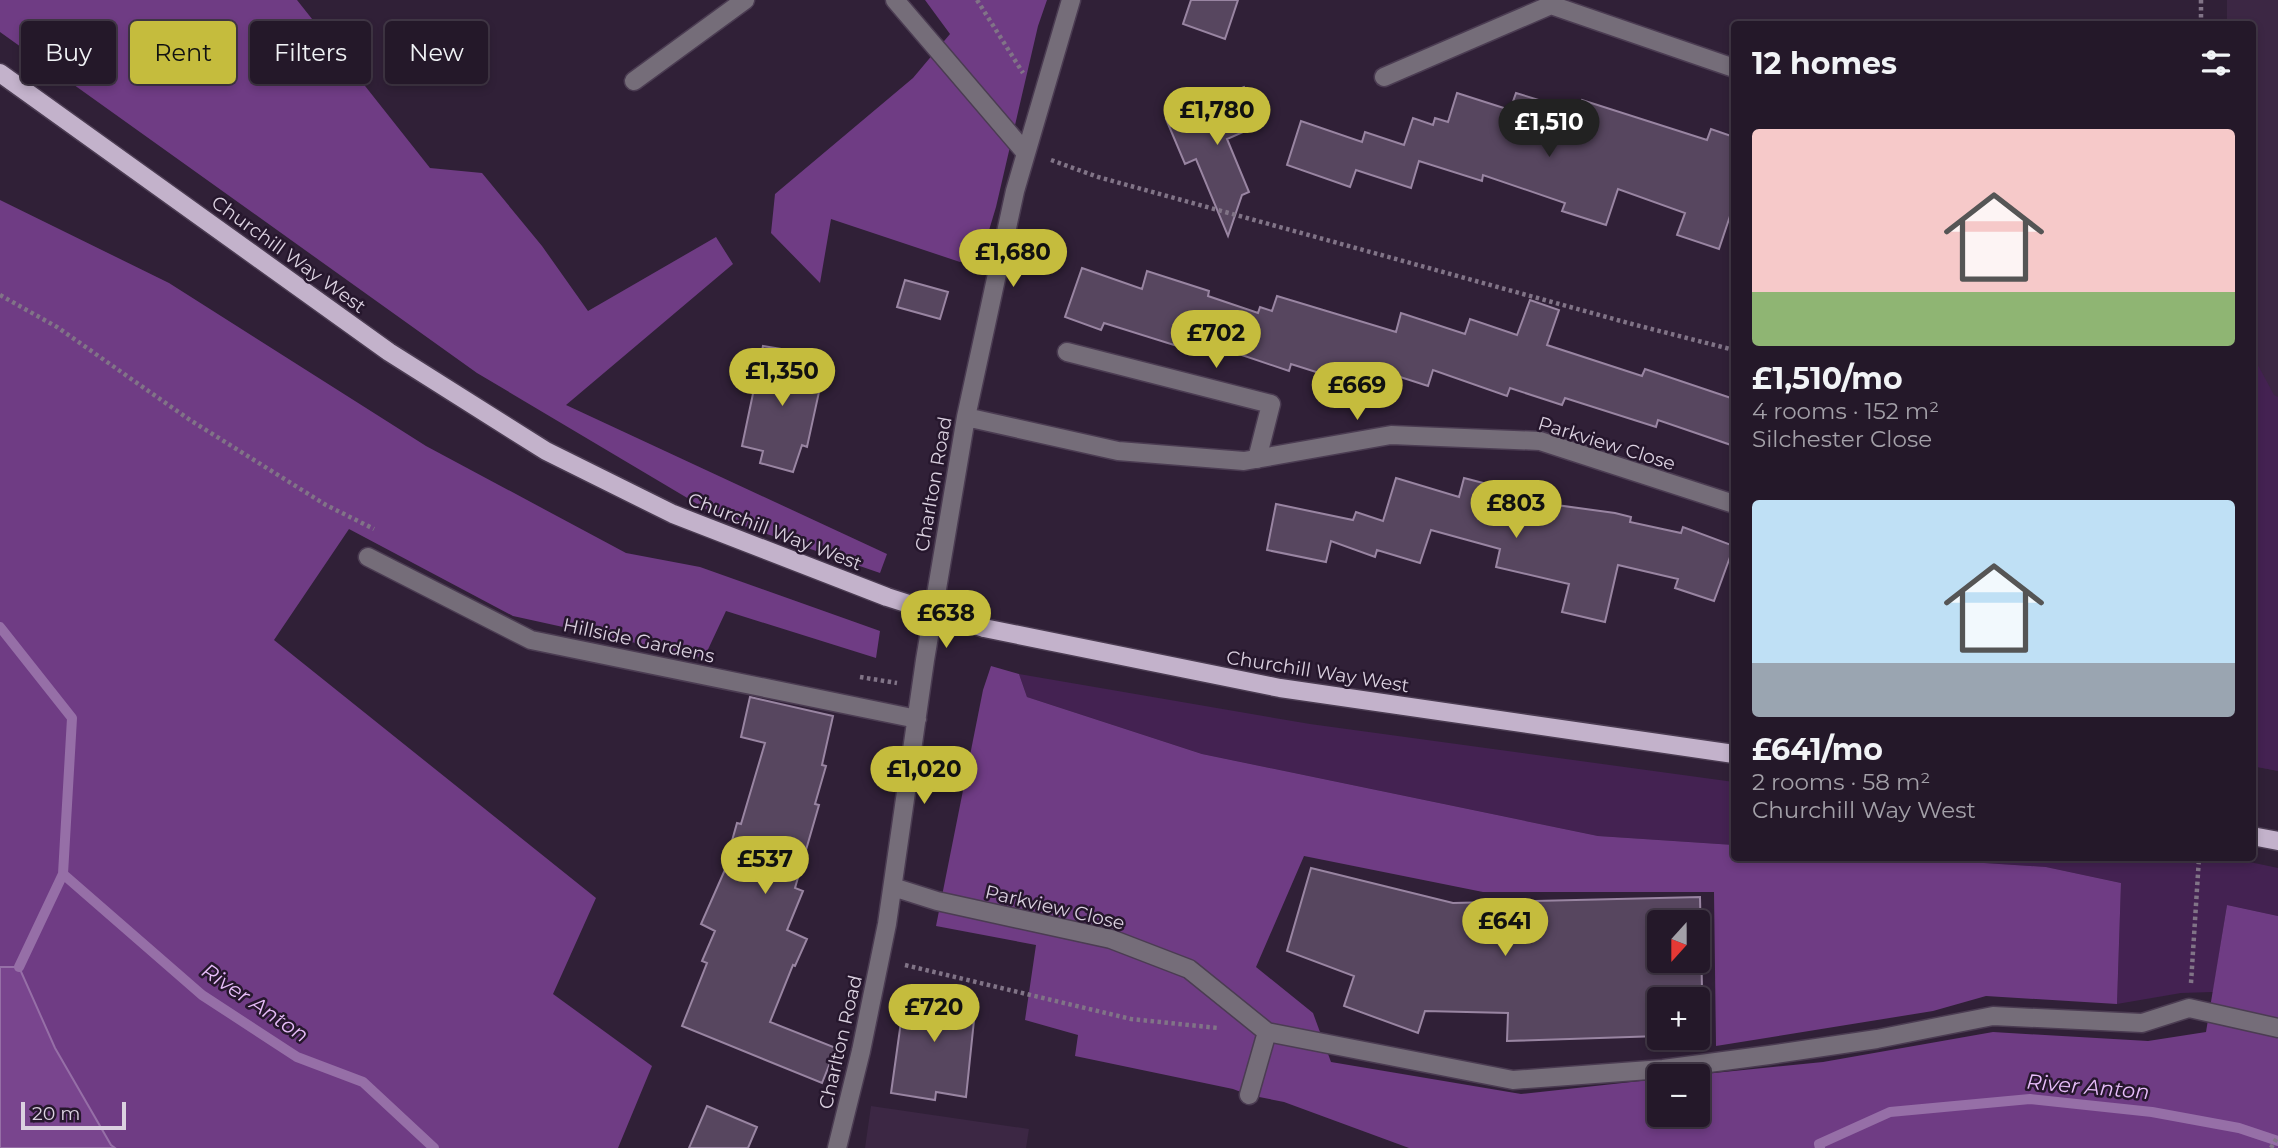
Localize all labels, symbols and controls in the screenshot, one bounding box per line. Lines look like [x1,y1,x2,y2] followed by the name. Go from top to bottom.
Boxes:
[21,21,116,84] chip: Buy
[130,21,236,84] chip: Rent
[250,21,371,84] chip: Filters
[385,21,488,84] chip: New
[2197,44,2235,82] icon: filters
[1752,45,1897,82] text: 12 homes
[1160,88,1274,147] pin: £1,780
[1179,96,1255,124] text: £1,780
[1492,100,1606,159] pin: £1,510
[1514,108,1584,136] text: £1,510
[1931,174,2057,300] icon: home
[207,191,370,318] street label: Churchill Way West
[956,230,1070,289] pin: £1,680
[975,238,1051,266] text: £1,680
[1175,310,1257,370] pin: £702
[1187,319,1245,347] text: £702
[725,348,839,408] pin: £1,350
[745,357,819,385] text: £1,350
[1752,360,1903,397] text: £1,510/mo
[1316,362,1398,422] pin: £669
[1328,371,1386,399] text: £669
[1752,397,1939,425] text: 4 rooms · 152 m²
[1535,412,1678,475] street label: Parkview Close
[910,415,957,553] street label: Charlton Road
[1752,425,1932,453] text: Silchester Close
[1475,480,1557,540] pin: £803
[684,488,866,575] street label: Churchill Way West
[1487,489,1545,517] text: £803
[1931,545,2057,671] icon: home
[905,590,987,650] pin: £638
[917,599,975,627] text: £638
[561,613,717,668] street label: Hillside Gardens
[1225,646,1411,697] street label: Churchill Way West
[1752,731,1883,768] text: £641/mo
[867,746,981,806] pin: £1,020
[886,755,962,783] text: £1,020
[1752,768,1930,796] text: 2 rooms · 58 m²
[1752,796,1976,824] text: Churchill Way West
[724,836,806,896] pin: £537
[737,845,793,873] text: £537
[983,880,1127,935] street label: Parkview Close
[1464,898,1546,958] pin: £641
[1478,907,1532,935] text: £641
[1647,910,1710,973] north arrow
[1647,910,1710,1127] map controls
[197,958,313,1047] water label: River Anton
[814,973,867,1111] street label: Charlton Road
[893,984,975,1044] pin: £720
[1647,987,1710,1050] button: +
[905,993,963,1021] text: £720
[1647,1064,1710,1127] button: −
[2026,1069,2151,1104] water label: River Anton
[21,1099,126,1131] scale bar
[32,1102,80,1125] text: 20 m

